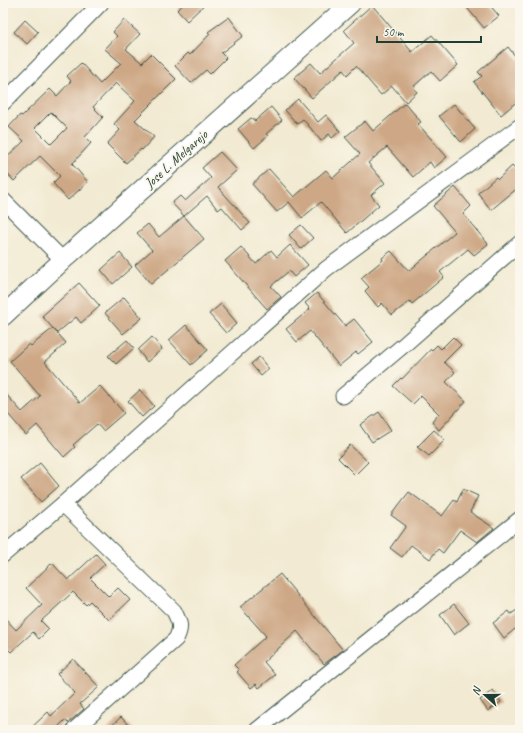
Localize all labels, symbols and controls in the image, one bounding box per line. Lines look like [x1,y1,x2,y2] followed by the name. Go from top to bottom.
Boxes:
[377,18,481,44] scale bar
[383,24,405,40] text: 50 m
[140,126,212,192] street label: Jose L. Melgarejo
[465,675,505,715] north arrow
[468,684,484,697] text: N

